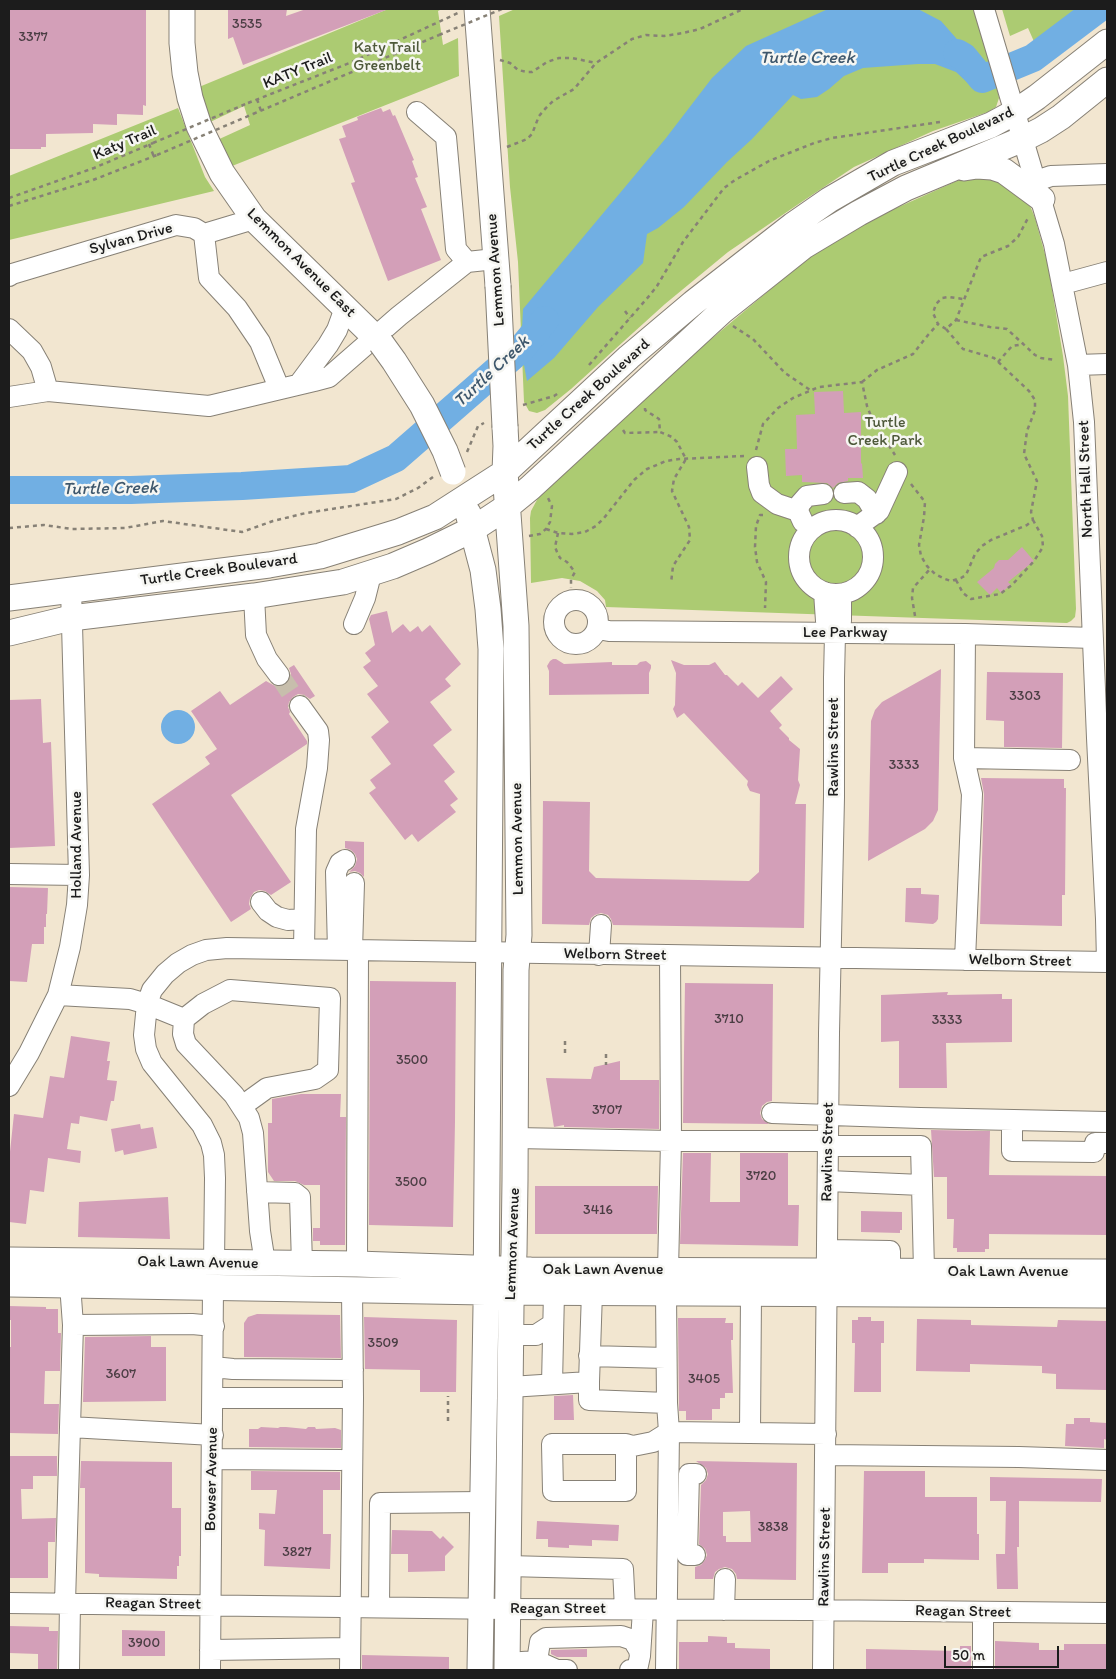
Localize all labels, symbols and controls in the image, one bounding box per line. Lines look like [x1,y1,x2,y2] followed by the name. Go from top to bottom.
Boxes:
[232,16,262,32] house number: 3535
[18,29,48,45] house number: 3377
[353,38,421,76] park label: Katy Trail Greenbelt
[759,47,855,69] water label: Turtle Creek
[260,48,336,94] street label: KATY Trail
[865,103,1017,187] street label: Turtle Creek Boulevard
[91,121,159,165] street label: Katy Trail
[242,204,360,322] street label: Lemmon Avenue East
[482,213,510,327] street label: Lemmon Avenue
[87,219,175,259] street label: Sylvan Drive
[450,332,534,412] water label: Turtle Creek
[524,335,654,455] street label: Turtle Creek Boulevard
[848,413,922,451] park label: Turtle Creek Park
[1074,420,1098,538] street label: North Hall Street
[62,477,158,501] water label: Turtle Creek
[139,549,299,591] street label: Turtle Creek Boulevard
[803,623,887,643] street label: Lee Parkway
[1009,688,1041,704] house number: 3303
[824,697,844,797] street label: Rawlins Street
[889,757,919,773] house number: 3333
[507,782,529,896] street label: Lemmon Avenue
[67,791,87,899] street label: Holland Avenue
[563,945,667,965] street label: Welborn Street
[968,951,1072,971] street label: Welborn Street
[714,1011,744,1027] house number: 3710
[932,1012,962,1028] house number: 3333
[396,1052,428,1068] house number: 3500
[592,1102,622,1118] house number: 3707
[818,1102,838,1202] street label: Rawlins Street
[746,1168,776,1184] house number: 3720
[395,1174,427,1190] house number: 3500
[501,1187,525,1301] street label: Lemmon Avenue
[583,1202,613,1218] house number: 3416
[137,1252,259,1274] street label: Oak Lawn Avenue
[542,1260,664,1280] street label: Oak Lawn Avenue
[947,1262,1069,1282] street label: Oak Lawn Avenue
[368,1335,398,1351] house number: 3509
[106,1366,136,1382] house number: 3607
[688,1371,720,1387] house number: 3405
[201,1427,223,1531] street label: Bowser Avenue
[815,1507,835,1607] street label: Rawlins Street
[758,1519,788,1535] house number: 3838
[282,1544,312,1560] house number: 3827
[105,1594,201,1614] street label: Reagan Street
[510,1599,606,1619] street label: Reagan Street
[915,1602,1011,1622] street label: Reagan Street
[128,1635,160,1651] house number: 3900
[946,1636,1061,1668] scale bar
[952,1646,985,1664] text: 50 m

